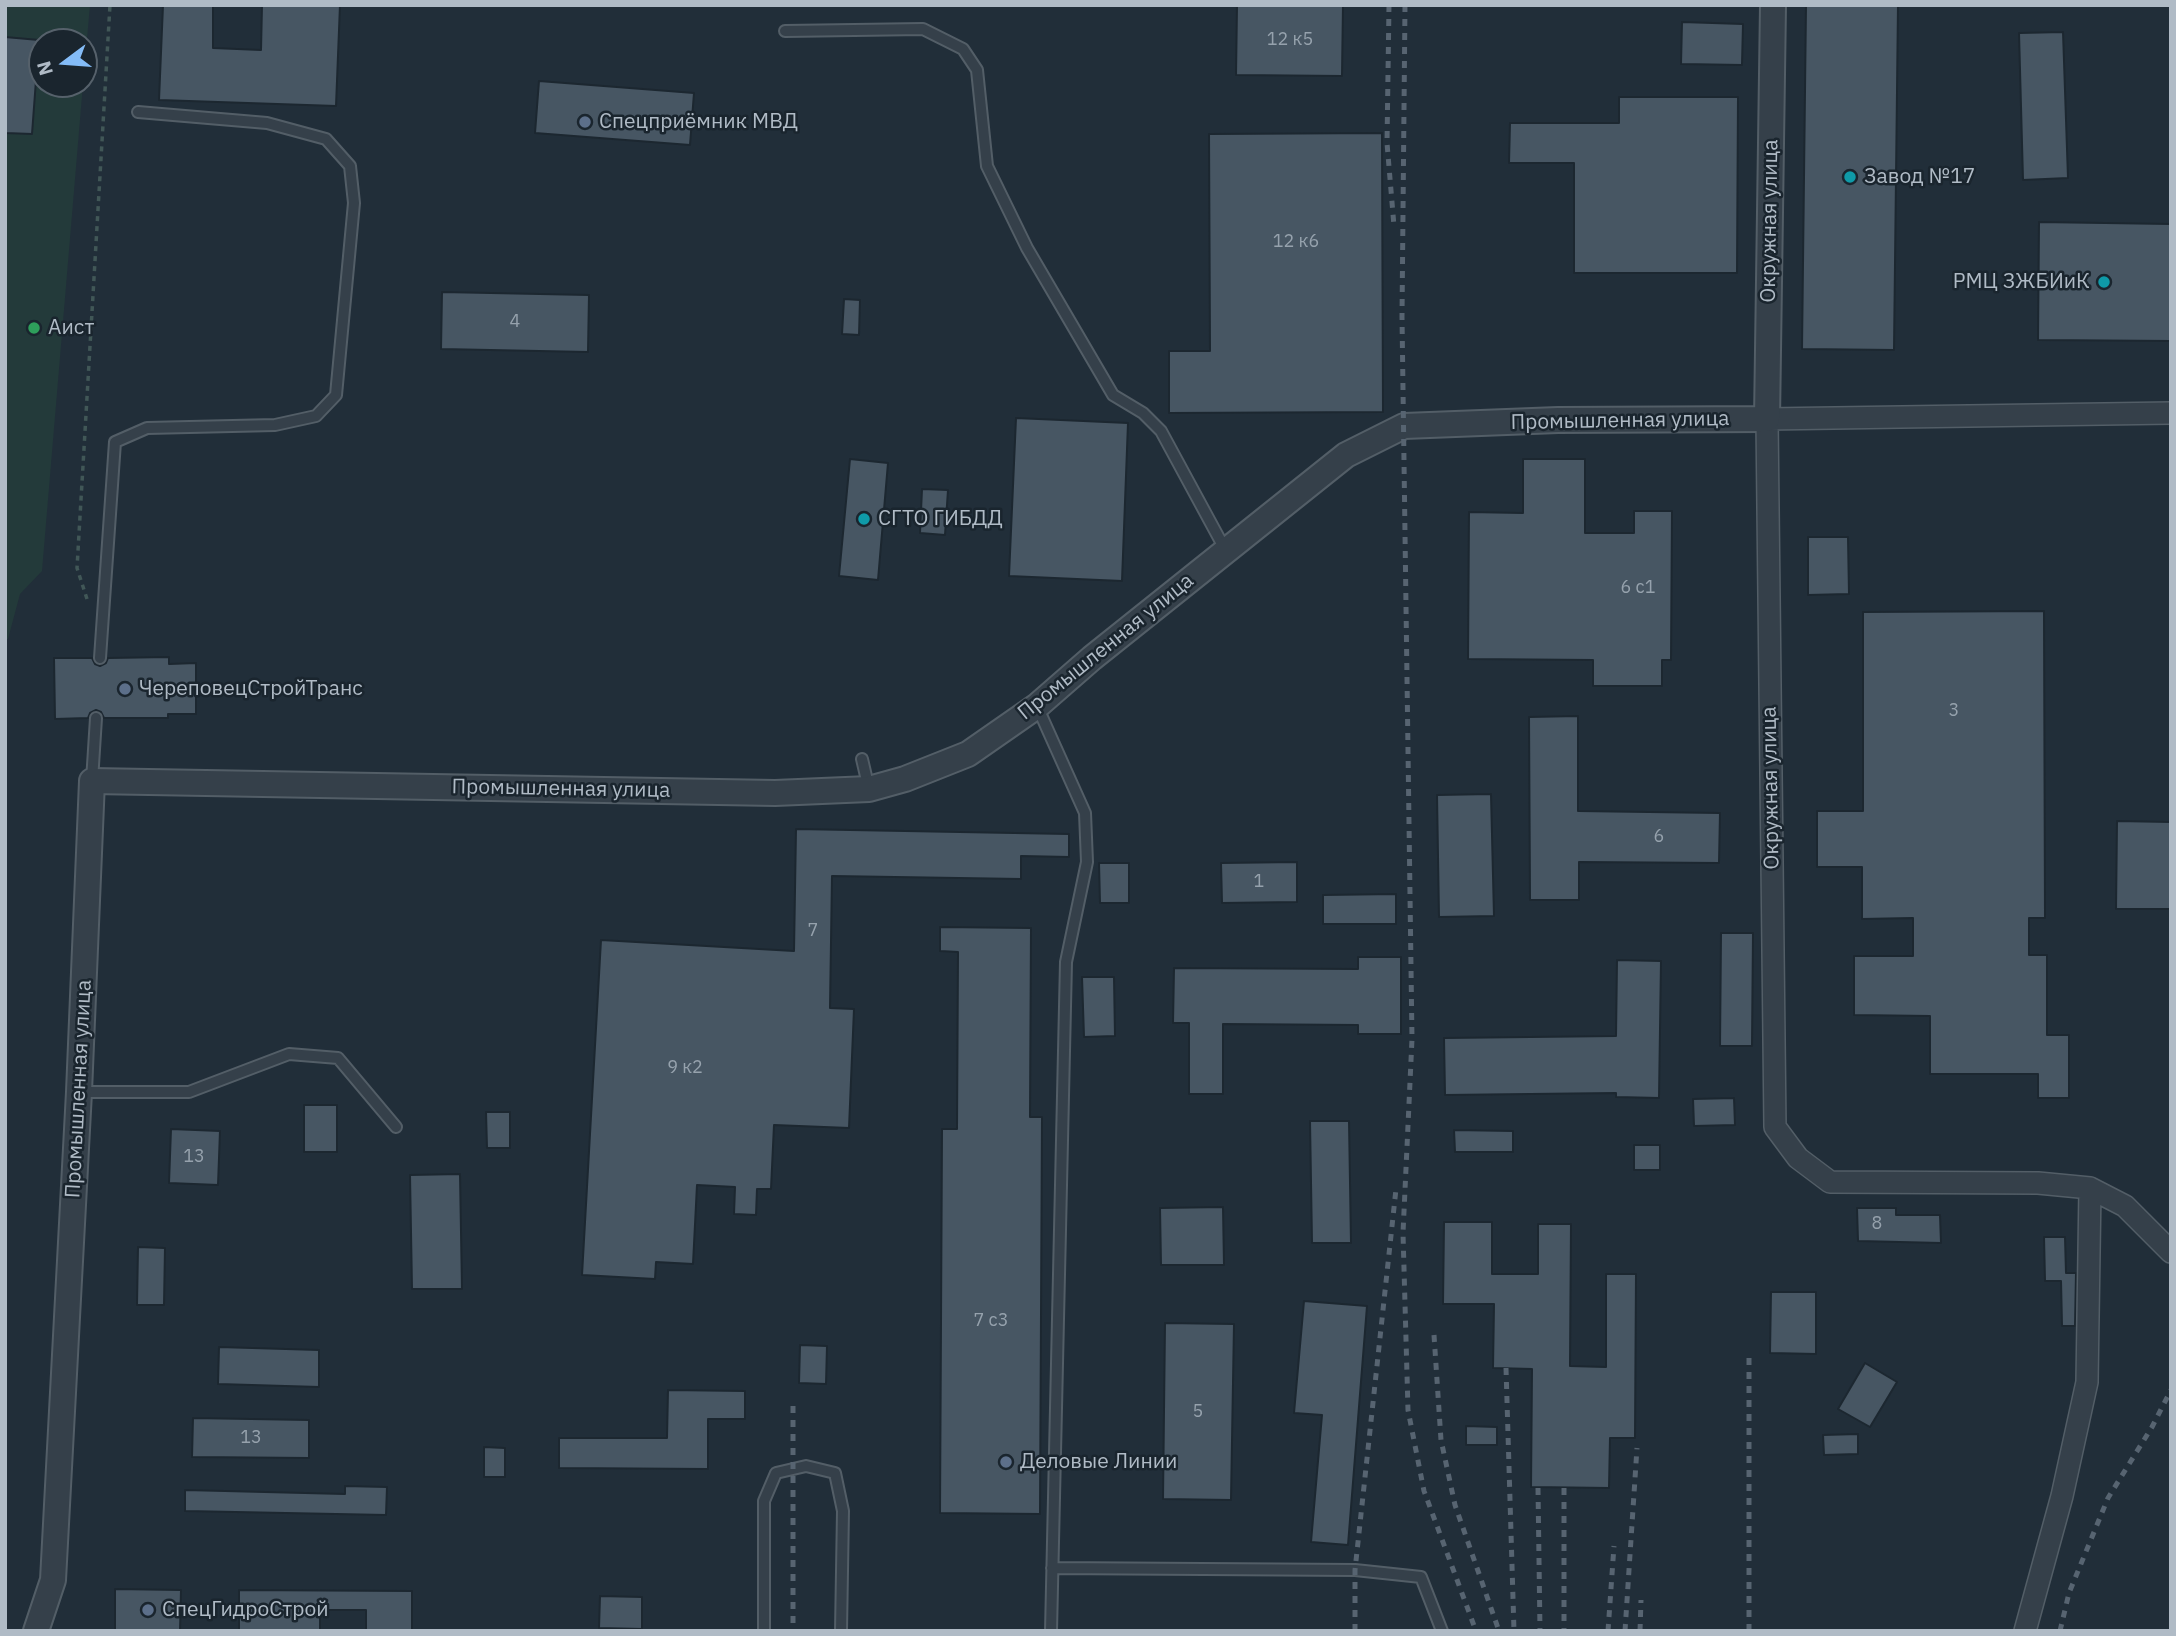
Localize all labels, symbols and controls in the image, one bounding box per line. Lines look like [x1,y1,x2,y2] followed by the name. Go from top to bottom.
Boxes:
[28,28,98,98] north arrow
[1267,29,1313,51] house number: 12 к5
[31,58,58,78] text: N
[599,109,798,135] place label: Спецприёмник МВД
[577,114,593,130] marker: Спецприёмник МВД
[1756,139,1784,303] street label: Окружная улица
[1864,164,1975,190] place label: Завод №17
[1842,169,1858,185] marker: Завод №17
[1273,231,1319,253] house number: 12 к6
[1953,269,2090,295] place label: РМЦ ЗЖБИиК
[2096,274,2112,290] marker: РМЦ ЗЖБИиК
[510,311,520,333] house number: 4
[48,315,94,341] place label: Аист
[26,320,42,336] marker: Аист
[1510,406,1730,436] street label: Промышленная улица
[878,506,1003,532] place label: СГТО ГИБДД
[856,511,872,527] marker: СГТО ГИБДД
[1013,568,1199,726] street label: Промышленная улица
[1621,577,1655,599] house number: 6 с1
[139,676,363,702] place label: ЧереповецСтройТранс
[117,681,133,697] marker: ЧереповецСтройТранс
[1949,700,1959,722] house number: 3
[1757,706,1785,870] street label: Окружная улица
[451,774,671,804] street label: Промышленная улица
[1654,826,1664,848] house number: 6
[1254,871,1264,893] house number: 1
[808,920,818,942] house number: 7
[61,979,97,1199] street label: Промышленная улица
[667,1057,703,1079] house number: 9 к2
[183,1146,205,1168] house number: 13
[1872,1213,1882,1235] house number: 8
[974,1310,1008,1332] house number: 7 с3
[1193,1401,1203,1423] house number: 5
[240,1427,262,1449] house number: 13
[1020,1449,1177,1475] place label: Деловые Линии
[998,1454,1014,1470] marker: Деловые Линии
[162,1597,328,1623] place label: СпецГидроСтрой
[140,1602,156,1618] marker: СпецГидроСтрой

